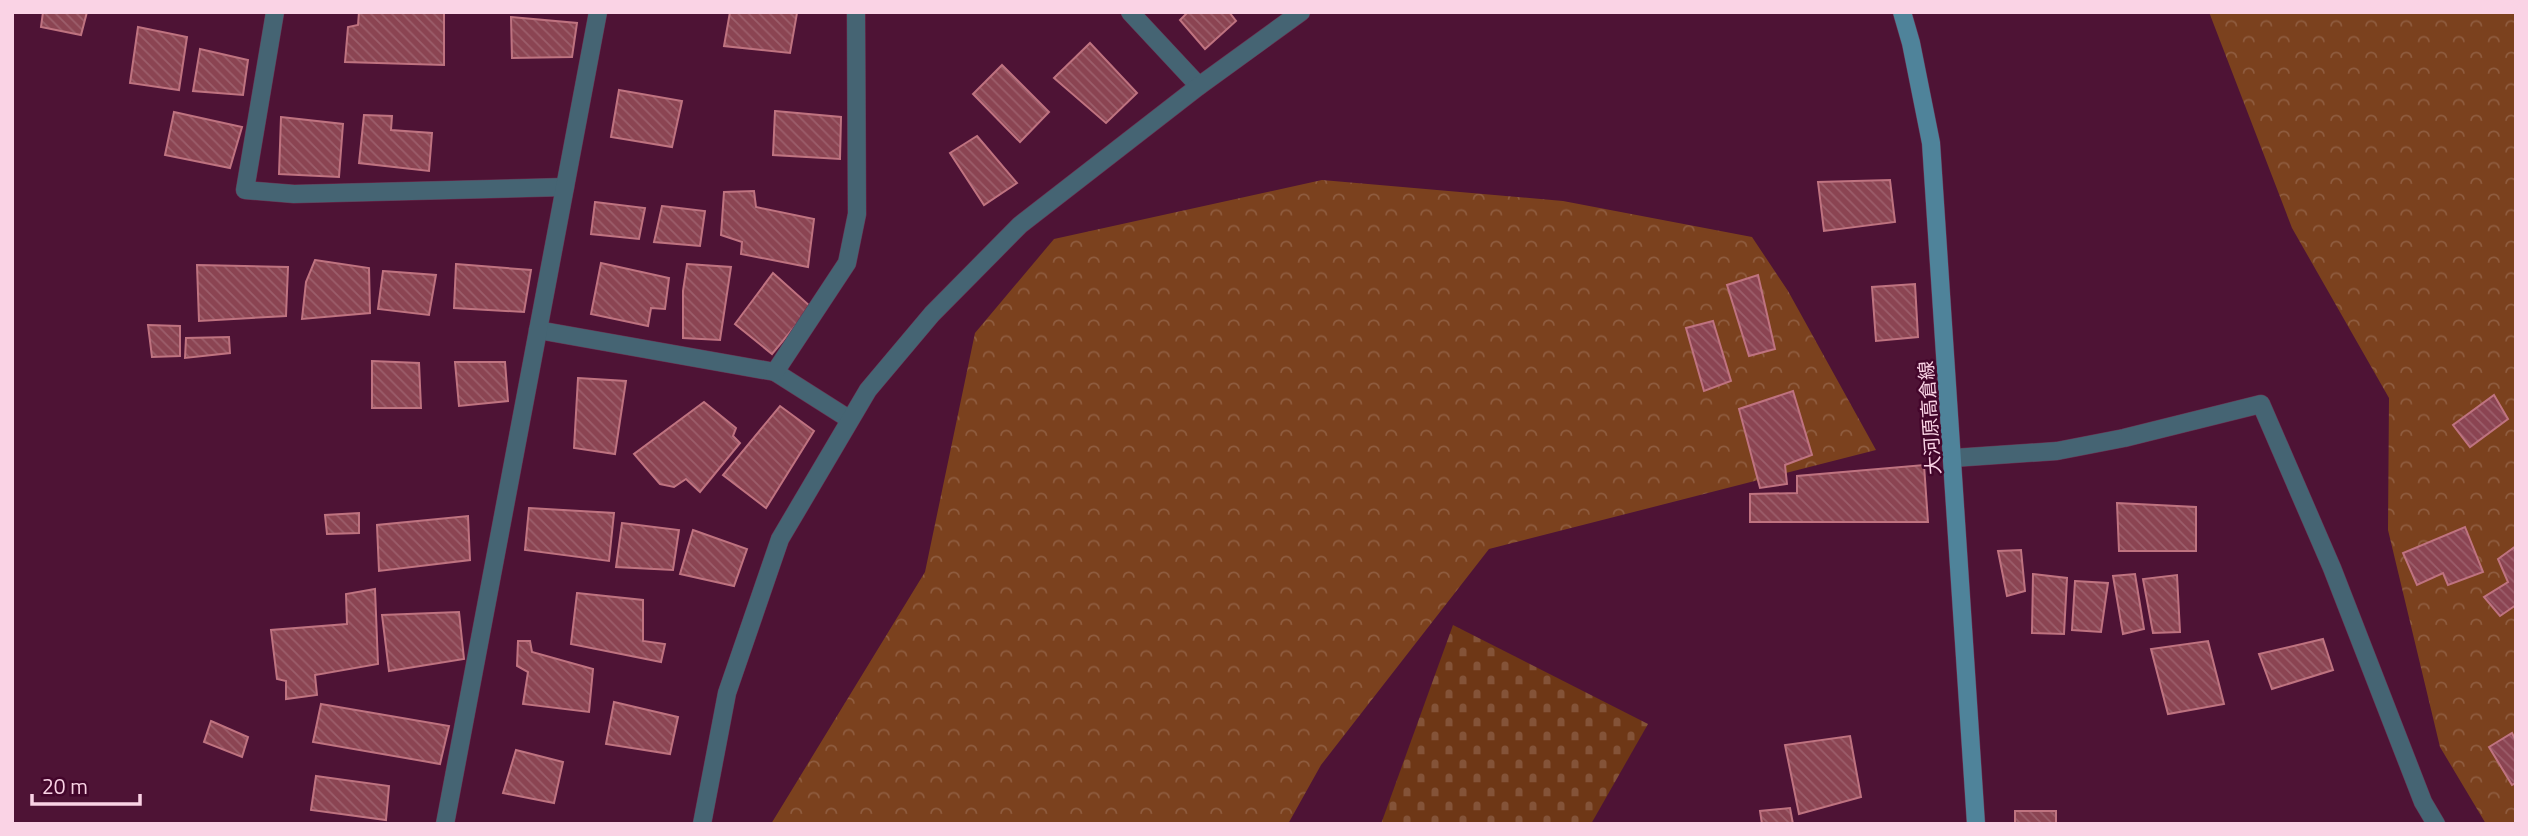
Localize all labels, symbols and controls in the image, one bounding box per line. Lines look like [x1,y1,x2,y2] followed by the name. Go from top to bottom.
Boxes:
[1911,360,1947,476] street label: 大河原高倉線
[32,762,140,806] scale bar
[42,770,88,802] text: 20 m

